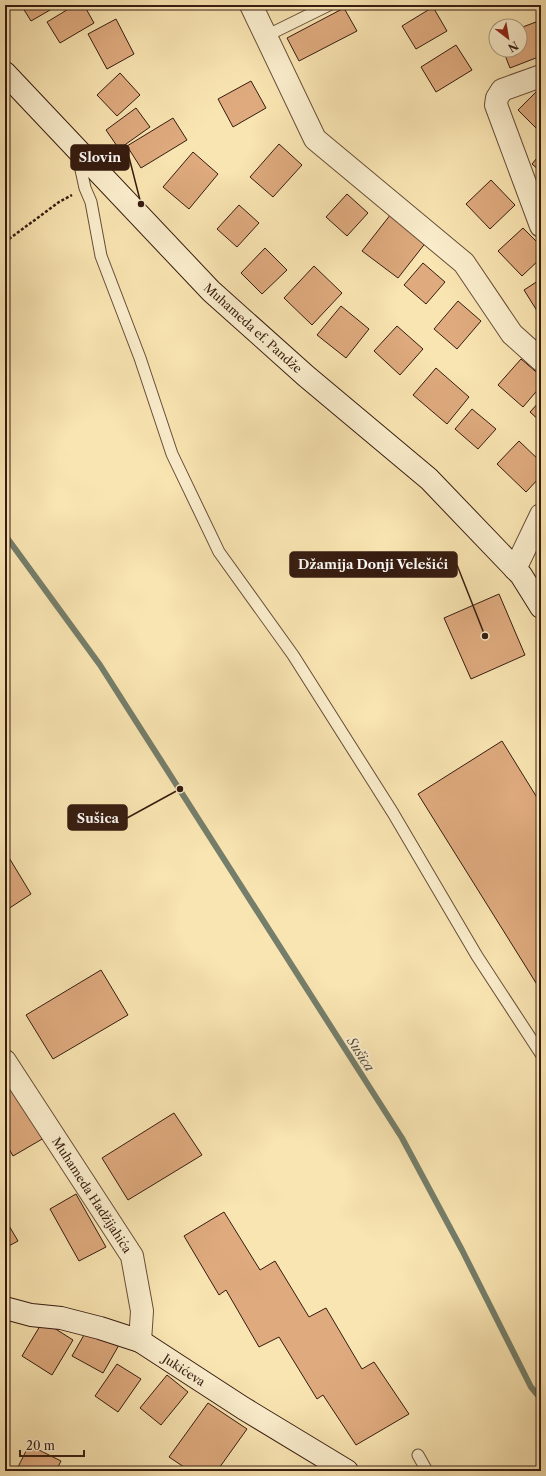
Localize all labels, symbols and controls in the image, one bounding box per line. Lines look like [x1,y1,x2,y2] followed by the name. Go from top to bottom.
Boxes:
[488,18,528,58] north arrow
[505,38,521,55] text: N
[71,145,129,170] callout: Slovin
[79,149,121,165] text: Slovin
[201,280,305,376] street label: Muhameda ef. Pandže
[290,552,457,577] callout: Džamija Donji Velešići
[298,556,448,572] text: Džamija Donji Velešići
[68,805,127,830] callout: Sušica
[77,810,120,826] text: Sušica
[343,1033,378,1074] water label: Sušica
[49,1134,135,1256] street label: Muhameda Hadžijahića
[158,1350,209,1390] street label: Jukićeva
[20,1432,84,1458] scale bar
[26,1438,55,1453] text: 20 m

